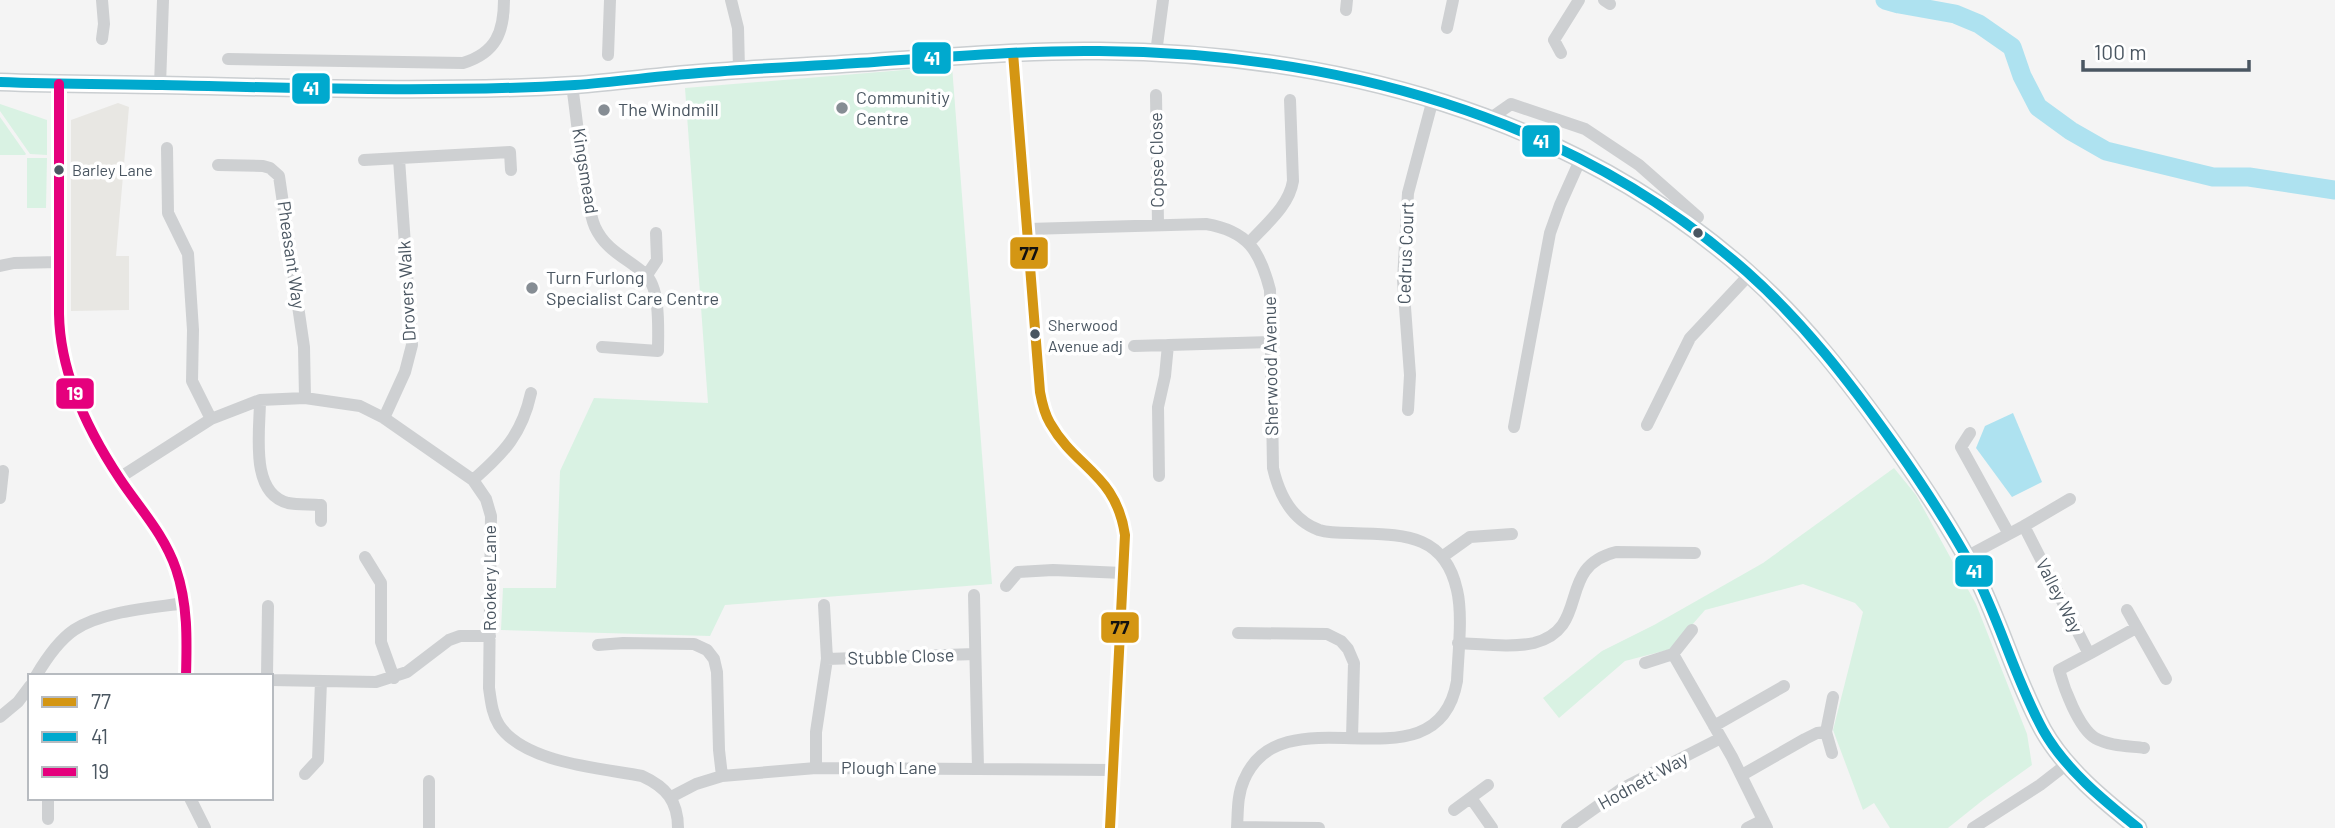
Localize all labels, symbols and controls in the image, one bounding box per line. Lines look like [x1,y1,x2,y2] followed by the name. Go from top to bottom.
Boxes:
[2083,28,2249,72] scale bar
[2094,39,2147,64] text: 100 m
[911,41,952,75] line badge: 41
[924,46,940,69] text: 41
[291,72,331,105] line badge: 41
[303,76,319,99] text: 41
[856,86,950,129] place label: Communitiy Centre
[618,98,719,120] place label: The Windmill
[834,100,850,116] marker: Communitiy Centre
[596,102,612,118] marker: The Windmill
[1144,112,1168,208] street label: Copse Close
[1521,124,1561,158] line badge: 41
[568,126,604,215] street label: Kingsmead
[1533,129,1549,152] text: 41
[72,160,153,179] place label: Barley Lane
[52,163,66,177] marker: Barley Lane
[274,199,310,310] street label: Pheasant Way
[1392,201,1418,305] street label: Cedrus Court
[1691,226,1705,240] unlabelled marker
[1009,236,1049,270] line badge: 77
[392,240,420,342] street label: Drovers Walk
[1020,241,1039,264] text: 77
[546,266,719,309] place label: Turn Furlong Specialist Care Centre
[524,280,540,296] marker: Turn Furlong Specialist Care Centre
[1258,296,1282,436] street label: Sherwood Avenue
[1048,315,1123,355] place label: Sherwood Avenue adj
[1028,327,1042,341] marker: Sherwood Avenue adj
[55,377,95,410] line badge: 19
[67,381,83,404] text: 19
[478,525,500,631] street label: Rookery Lane
[1954,554,1994,588] line badge: 41
[2032,555,2088,637] street label: Valley Way
[1966,559,1982,582] text: 41
[1100,611,1140,644] line badge: 77
[1111,615,1130,638] text: 77
[847,643,955,669] street label: Stubble Close
[28,674,273,800] legend
[91,688,111,713] text: 77
[91,723,108,748] text: 41
[1594,746,1691,814] street label: Hodnett Way
[841,756,937,778] street label: Plough Lane
[91,758,109,783] text: 19

